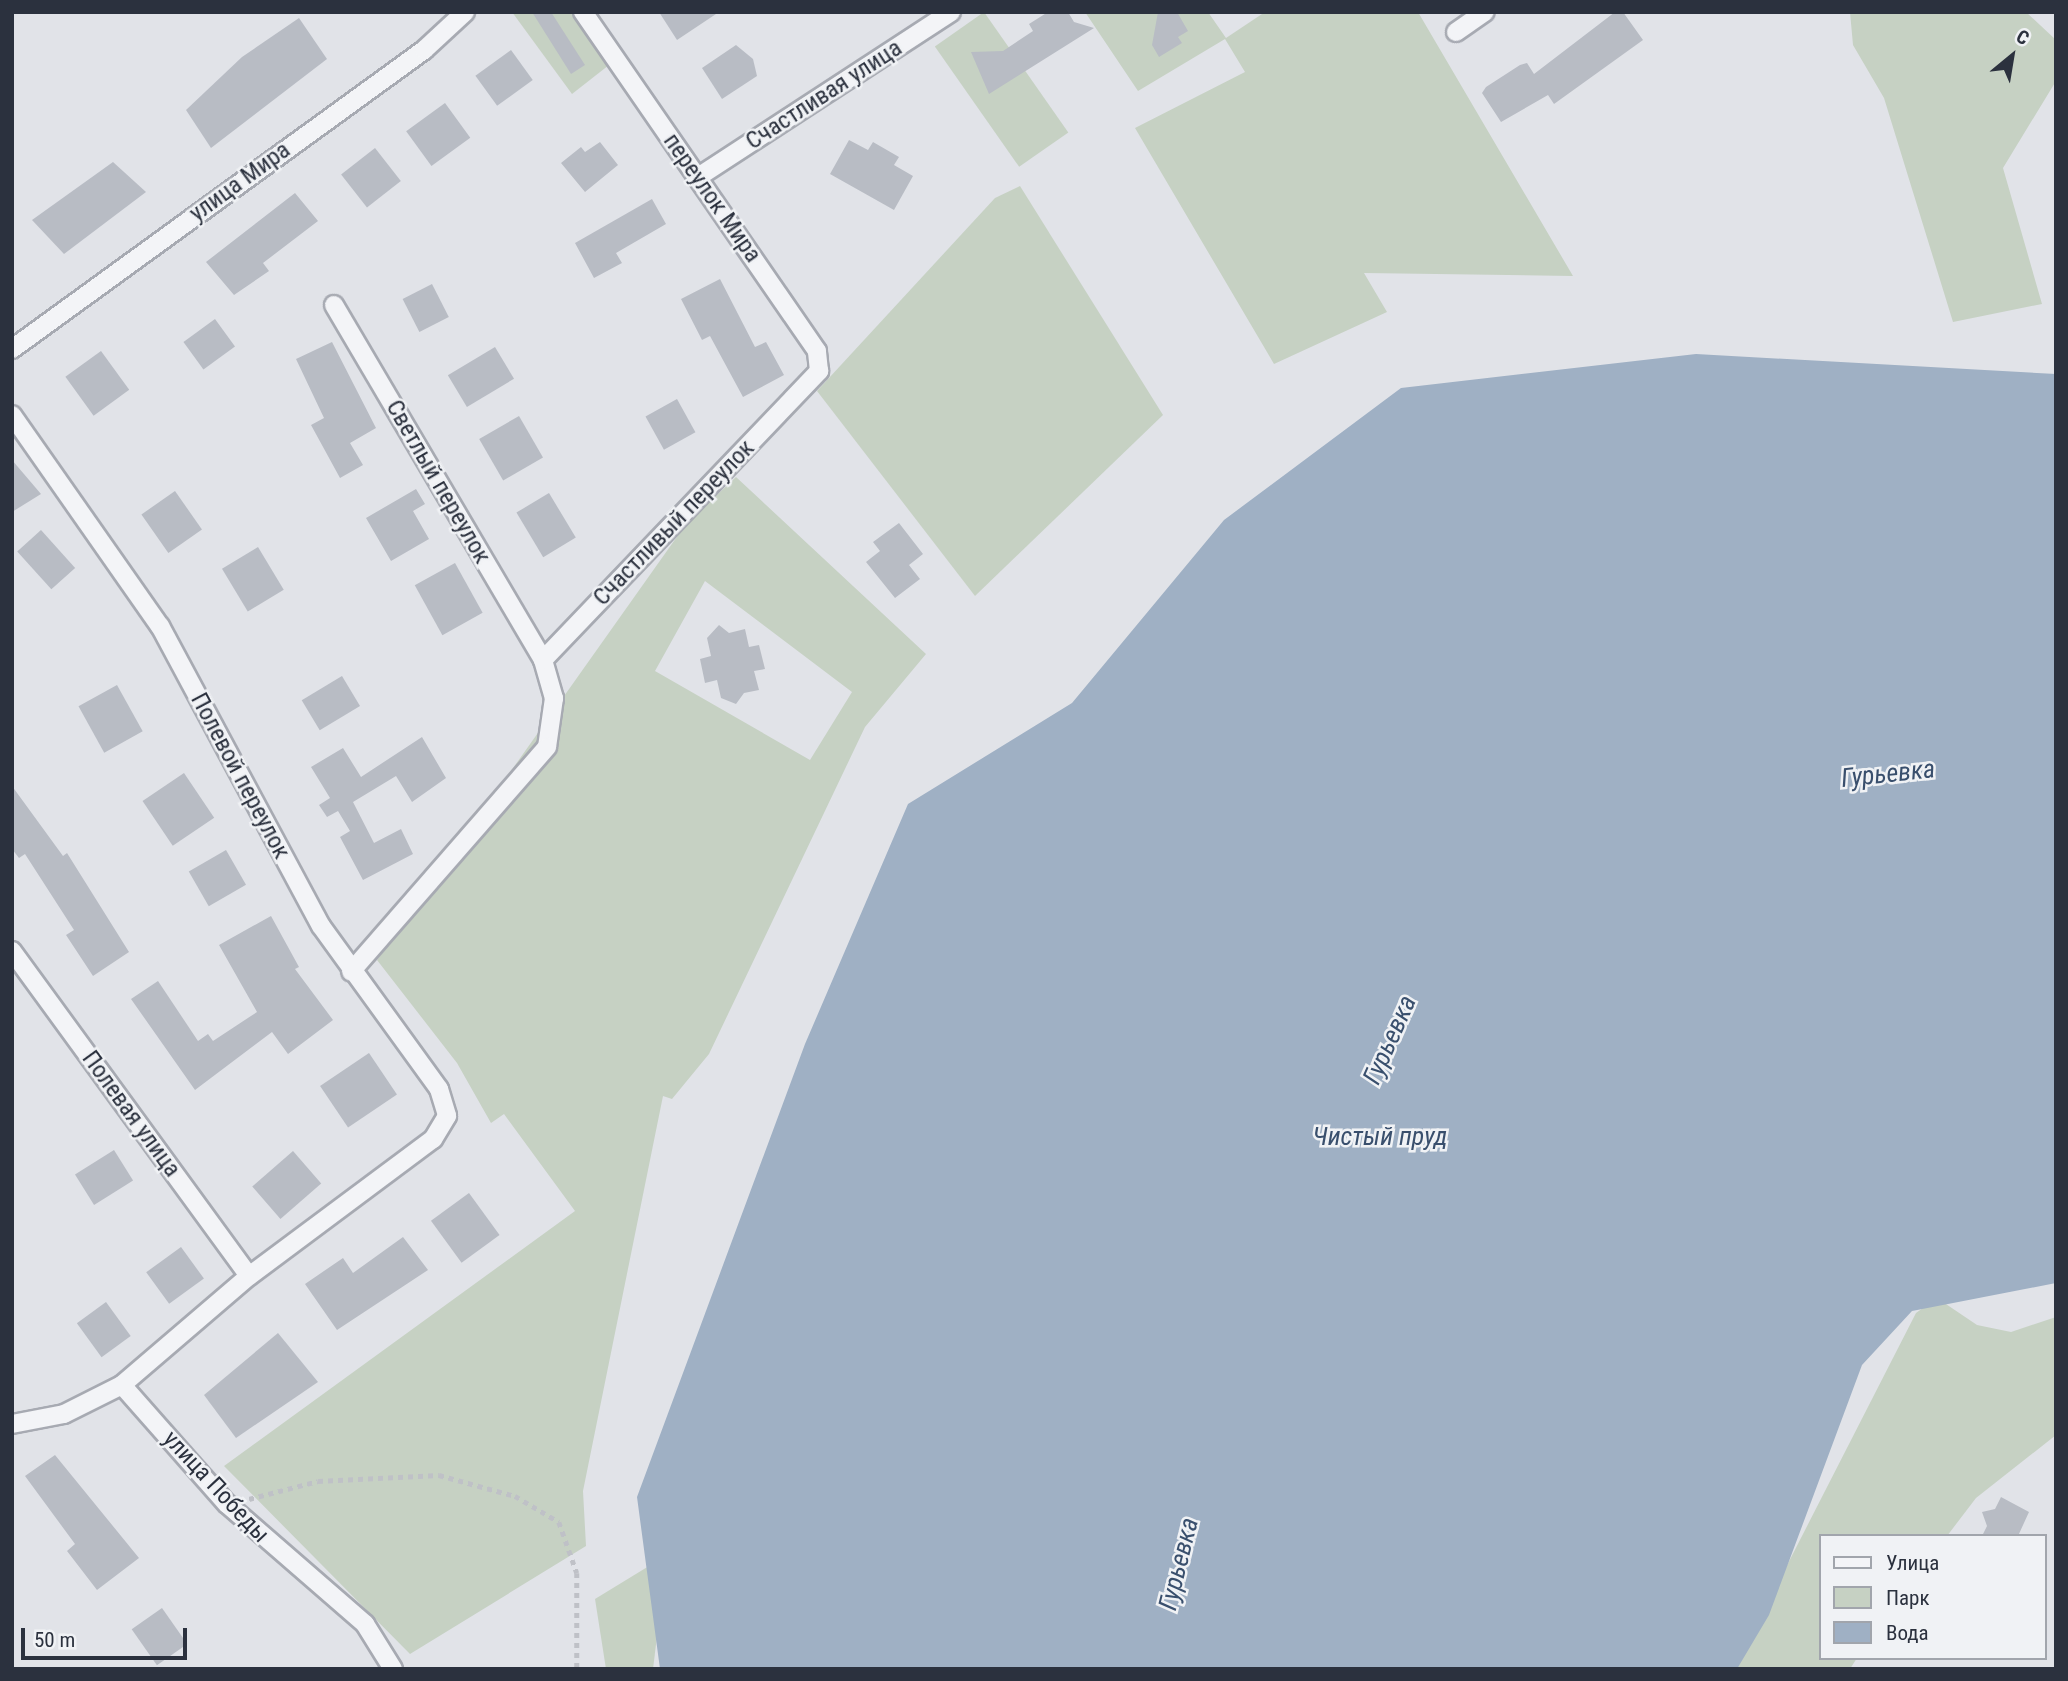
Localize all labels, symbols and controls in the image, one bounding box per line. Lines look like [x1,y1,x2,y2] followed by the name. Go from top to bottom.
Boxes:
[1977,21,2047,91] north arrow
[2012,25,2033,50] text: С
[741,34,907,156] street label: Счастливая улица
[657,128,767,268] street label: переулок Мира
[184,136,296,228] street label: улица Мира
[380,395,496,569] street label: Светлый переулок
[587,434,761,612] street label: Счастливый переулок
[184,688,296,864] street label: Полевой переулок
[1840,754,1936,794] water label: Гурьевка
[1357,991,1423,1089] water label: Гурьевка
[76,1045,186,1183] street label: Полевая улица
[1313,1121,1447,1153] water label: Чистый пруд
[157,1425,275,1549] street label: улица Победы
[1152,1515,1206,1613] water label: Гурьевка
[1820,1534,2047,1660] legend
[1886,1551,1939,1575] text: Улица
[1886,1586,1930,1610] text: Парк
[24,1614,191,1658] scale bar
[1886,1621,1929,1645] text: Вода
[34,1628,75,1652] text: 50 m

